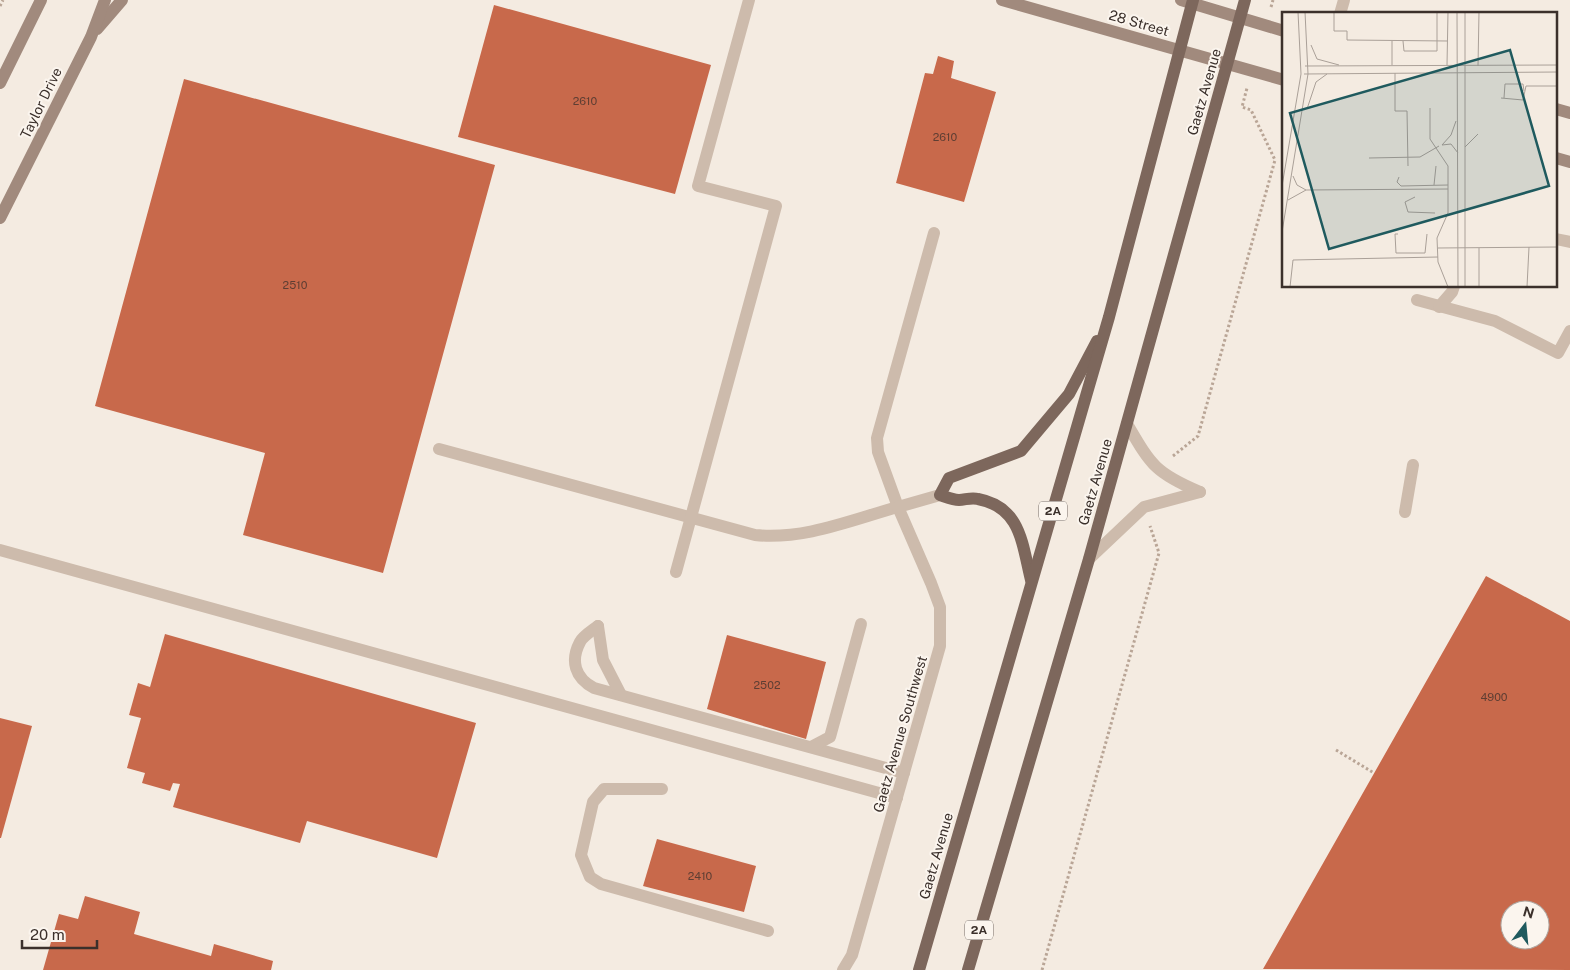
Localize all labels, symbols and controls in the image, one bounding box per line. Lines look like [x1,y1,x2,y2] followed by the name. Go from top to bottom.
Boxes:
[1107,7,1171,39] street label: 28 Street
[1282,12,1558,288] inset map
[1184,47,1224,137] street label: Gaetz Avenue
[17,65,65,141] street label: Taylor Drive
[573,95,598,107] house number: 2610
[933,131,958,143] house number: 2610
[283,279,308,291] house number: 2510
[1075,437,1115,527] street label: Gaetz Avenue
[1039,502,1067,520] road number: 2A
[870,654,930,814] street label: Gaetz Avenue Southwest
[754,679,781,691] house number: 2502
[1480,691,1508,703] house number: 4900
[916,811,956,901] street label: Gaetz Avenue
[688,870,713,882] house number: 2410
[1500,900,1550,950] north arrow
[1521,903,1536,922] text: N
[22,918,98,950] scale bar
[965,920,993,940] road number: 2A
[30,926,65,943] text: 20 m

